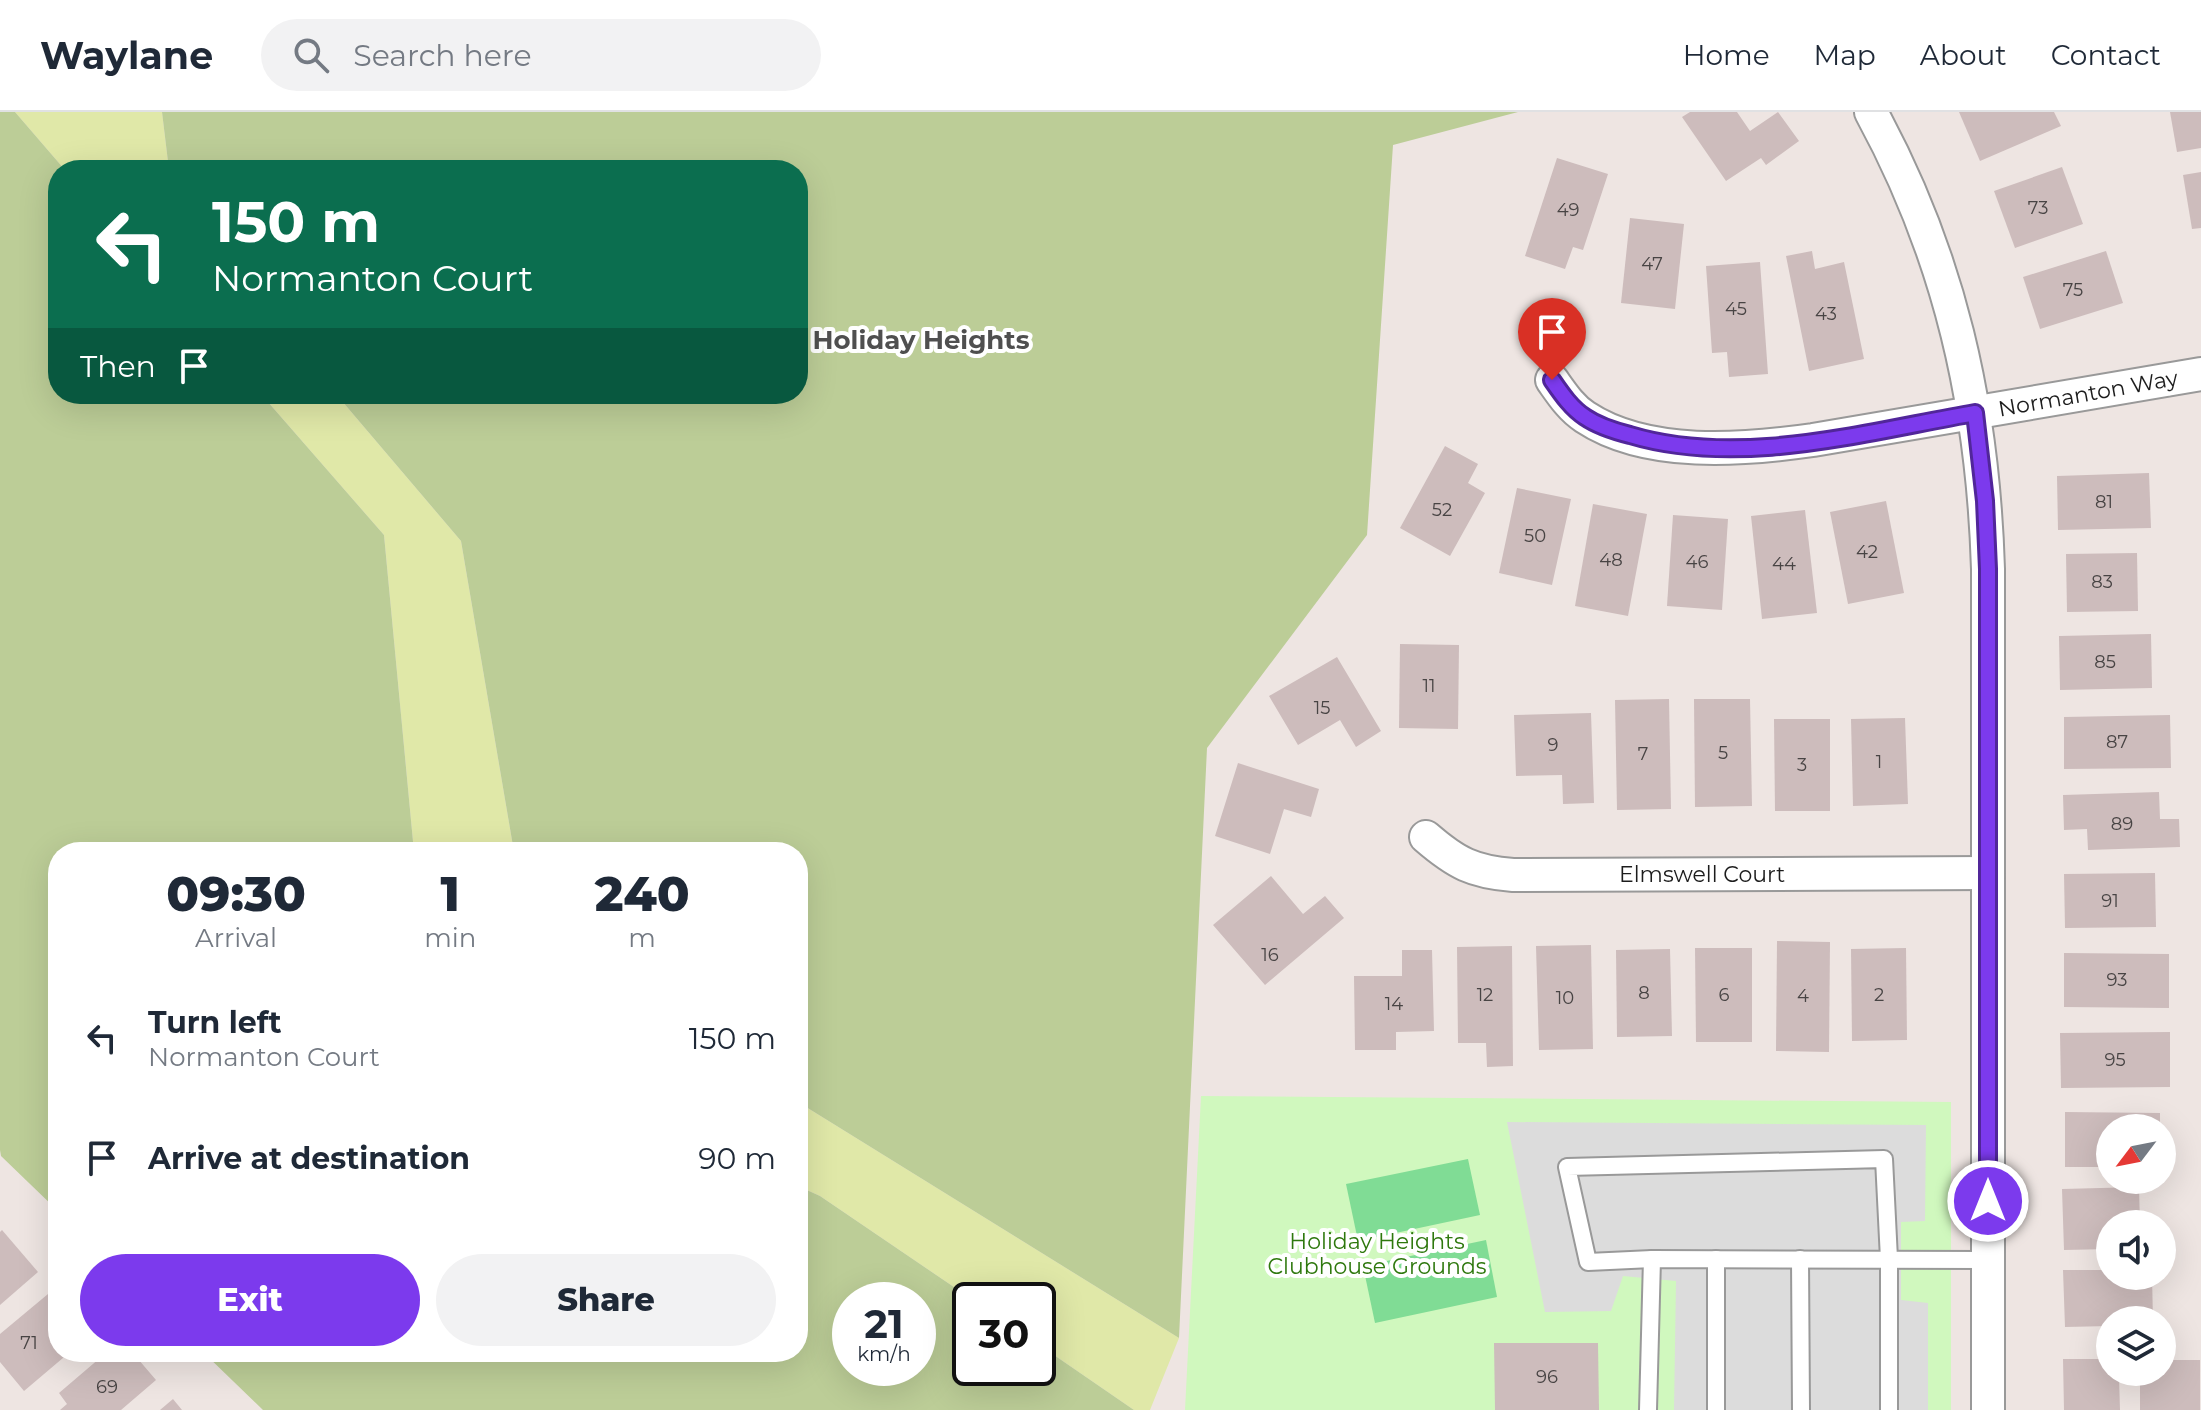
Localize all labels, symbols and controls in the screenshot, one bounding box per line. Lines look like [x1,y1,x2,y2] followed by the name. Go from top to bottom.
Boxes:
[261,19,821,91] search box
[40,32,213,79] text: Waylane
[289,33,333,77] icon: search
[353,37,532,74] text: Search here
[1683,38,1770,72] text: Home
[1814,38,1876,72] text: Map
[1920,38,2007,72] text: About
[2051,38,2161,72] text: Contact
[212,188,380,256] text: 150 m
[80,192,184,296] icon: left
[2028,197,2048,219] house number: 73
[1557,199,1579,221] house number: 49
[1641,253,1663,275] house number: 47
[212,256,533,300] text: Normanton Court
[2063,279,2083,301] house number: 75
[1518,298,1586,380] pin
[1725,298,1747,320] house number: 45
[1815,303,1837,325] house number: 43
[1530,310,1574,354] icon: arrive
[813,324,1030,356] district label: Holiday Heights
[172,344,216,388] icon: arrive
[80,348,156,385] text: Then
[1996,364,2180,423] street label: Normanton Way
[2095,491,2113,513] house number: 81
[1432,499,1452,521] house number: 52
[1524,525,1546,547] house number: 50
[1856,541,1878,563] house number: 42
[1599,549,1623,571] house number: 48
[1686,551,1708,573] house number: 46
[1772,553,1796,575] house number: 44
[2091,571,2113,593] house number: 83
[2094,651,2116,673] house number: 85
[1423,675,1436,697] house number: 11
[1314,697,1330,719] house number: 15
[2106,731,2128,753] house number: 87
[1548,734,1559,756] house number: 9
[1718,742,1728,764] house number: 5
[1638,743,1648,765] house number: 7
[1876,751,1882,773] house number: 1
[1797,754,1807,776] house number: 3
[2111,813,2133,835] house number: 89
[1619,861,1785,888] street label: Elmswell Court
[166,865,306,923] text: 09:30
[440,865,460,923] text: 1
[595,865,690,923] text: 240
[2101,890,2119,912] house number: 91
[195,922,277,954] text: Arrival
[424,922,476,954] text: min
[628,922,656,954] text: m
[1261,944,1279,966] house number: 16
[2107,969,2127,991] house number: 93
[1638,982,1650,1004] house number: 8
[1477,984,1493,1006] house number: 12
[1719,984,1730,1006] house number: 6
[1874,984,1884,1006] house number: 2
[1797,985,1809,1007] house number: 4
[1556,987,1574,1009] house number: 10
[1385,993,1403,1015] house number: 14
[148,1004,281,1041] text: Turn left
[80,1016,124,1060] icon: left
[689,1020,776,1057] text: 150 m
[148,1041,380,1073] text: Normanton Court
[2104,1049,2126,1071] house number: 95
[2096,1114,2176,1194] north arrow
[2096,1114,2176,1386] map controls
[80,1136,124,1180] icon: arrive
[148,1140,470,1177] text: Arrive at destination
[698,1140,776,1177] text: 90 m
[1946,1159,2030,1243] position arrow
[2096,1210,2176,1290] button: sound
[1267,1228,1487,1280] park label: Holiday Heights Clubhouse Grounds
[80,1254,420,1346] button: Exit
[436,1254,776,1346] button: Share
[952,1282,1056,1386] speed limit sign: 30
[864,1299,904,1348] text: 21
[2096,1306,2176,1386] button: layers
[20,1332,38,1354] house number: 71
[857,1342,911,1366] text: km/h
[1536,1366,1558,1388] house number: 96
[96,1376,118,1398] house number: 69

